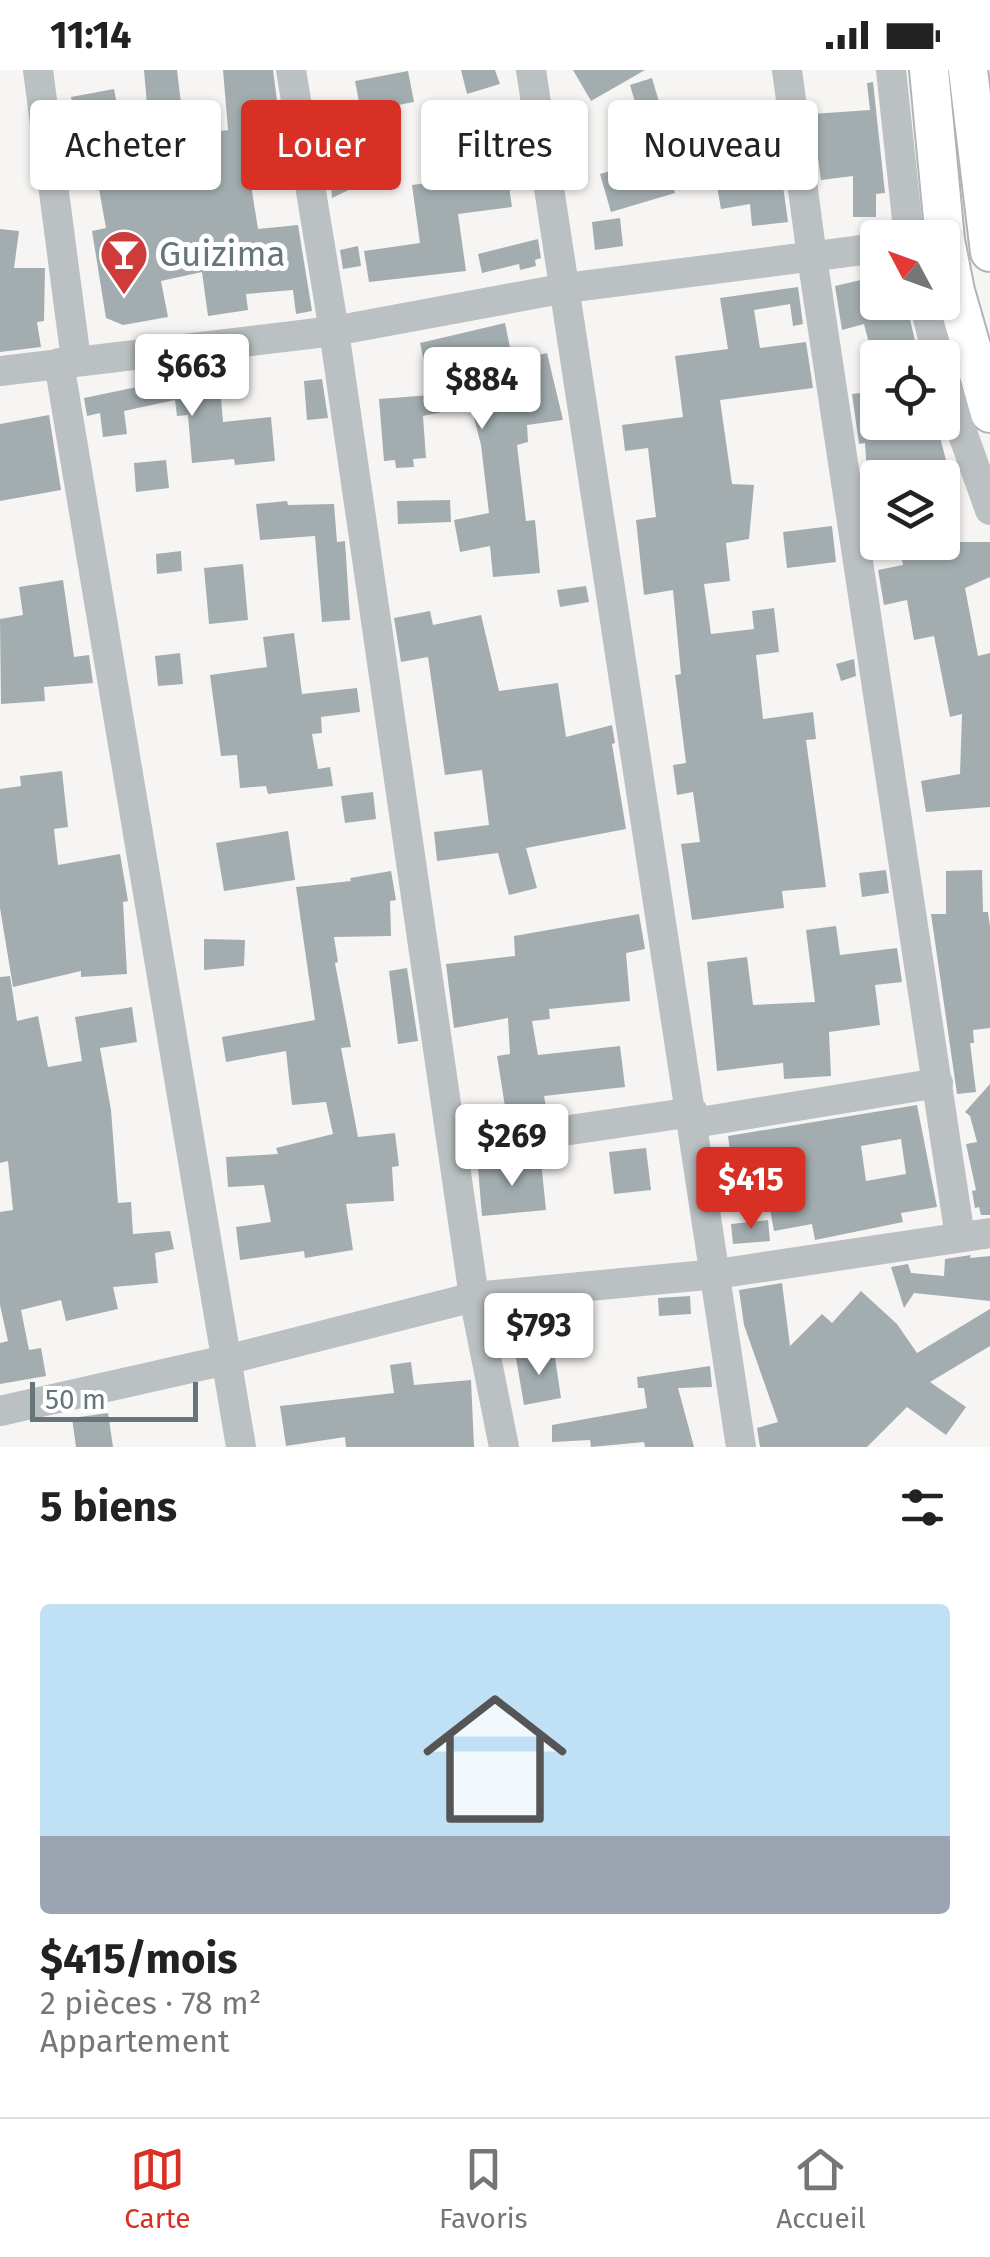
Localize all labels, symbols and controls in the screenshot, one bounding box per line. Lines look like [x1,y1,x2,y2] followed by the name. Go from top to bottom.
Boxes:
[50,12,132,58] text: 11:14
[30,100,221,190] chip: Acheter
[241,100,401,190] chip: Louer
[421,100,588,190] chip: Filtres
[608,100,818,190] chip: Nouveau
[860,220,960,320] north arrow
[860,220,960,560] map controls
[98,228,150,296] bar icon: Guizima
[159,233,286,275] place label: Guizima
[133,334,251,419] pin: $663
[860,340,960,440] button: locate
[157,347,227,385] text: $663
[423,347,541,432] pin: $884
[446,360,518,398] text: $884
[860,460,960,560] button: layers
[453,1104,571,1189] pin: $269
[477,1117,547,1155] text: $269
[692,1147,810,1232] pin: $415
[718,1160,784,1198] text: $415
[480,1293,598,1378] pin: $793
[506,1306,572,1344] text: $793
[30,1377,198,1422] scale bar
[45,1383,106,1416] text: 50 m
[895,1480,950,1535] icon: filters
[40,1482,177,1532] text: 5 biens
[405,1669,585,1849] icon: home
[40,1934,238,1984] text: $415/mois
[40,1984,261,2022] text: 2 pièces · 78 m²
[40,2022,229,2060] text: Appartement
[124,2142,191,2235] tab: Carte
[439,2142,528,2235] tab: Favoris
[776,2142,866,2235] tab: Accueil

